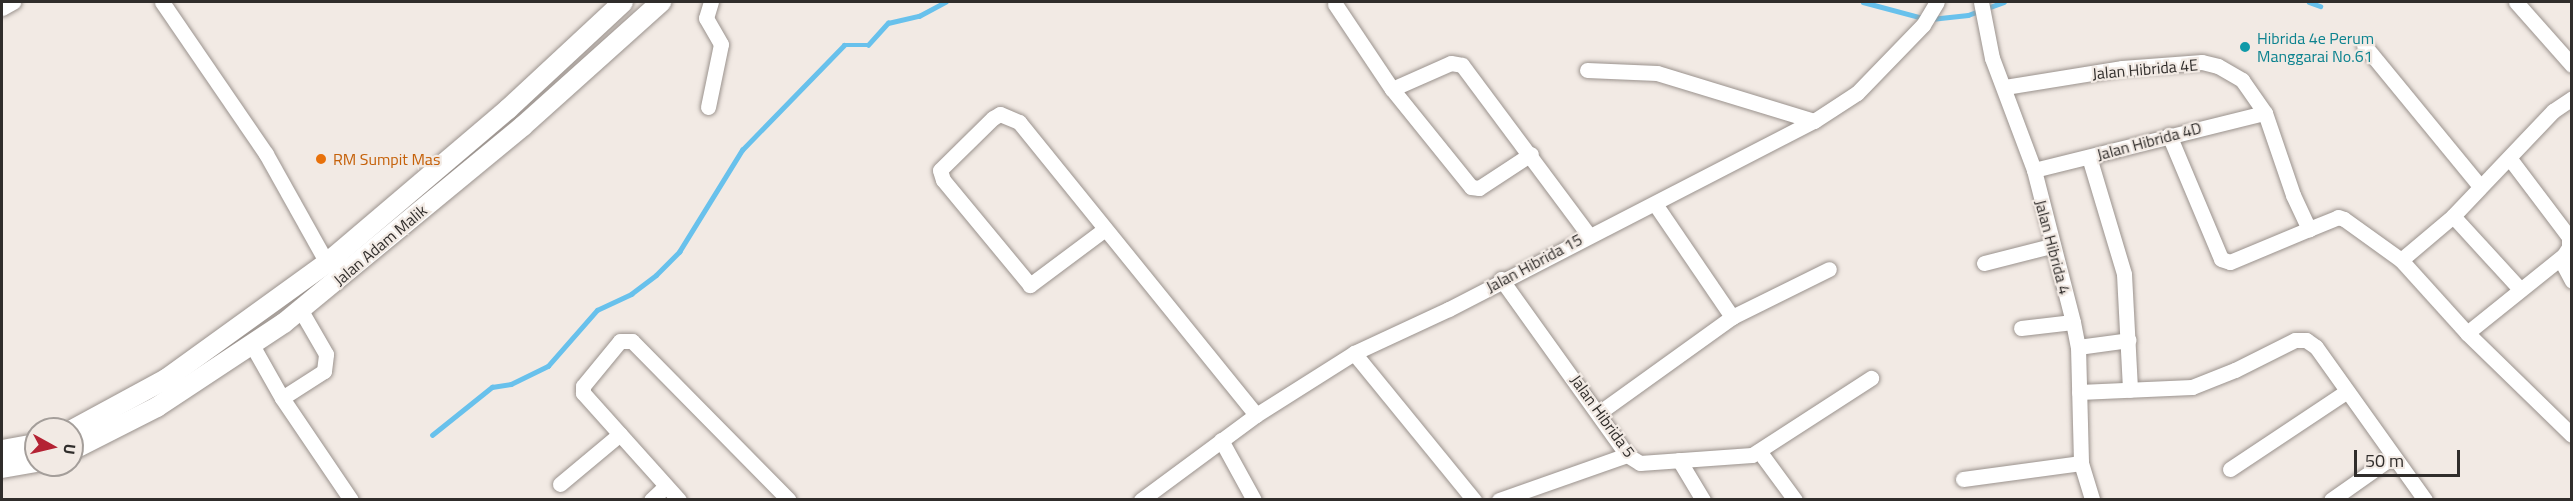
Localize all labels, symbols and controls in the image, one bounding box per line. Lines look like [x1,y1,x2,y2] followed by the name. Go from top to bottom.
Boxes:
[2257,28,2374,66] place label: Hibrida 4e Perum Manggarai No.61
[2238,40,2252,54] marker: Hibrida 4e Perum Manggarai No.61
[2091,55,2199,83] street label: Jalan Hibrida 4E
[2095,118,2203,164] street label: Jalan Hibrida 4D
[333,149,440,169] place label: RM Sumpit Mas
[314,152,328,166] marker: RM Sumpit Mas
[2031,198,2075,296] street label: Jalan Hibrida 4
[330,200,430,290] street label: Jalan Adam Malik
[1483,230,1585,296] street label: Jalan Hibrida 15
[1567,371,1639,461] street label: Jalan Hibrida 5
[24,417,84,477] north arrow
[2357,438,2464,476] scale bar
[57,442,82,456] text: U
[2365,447,2404,474] text: 50 m

